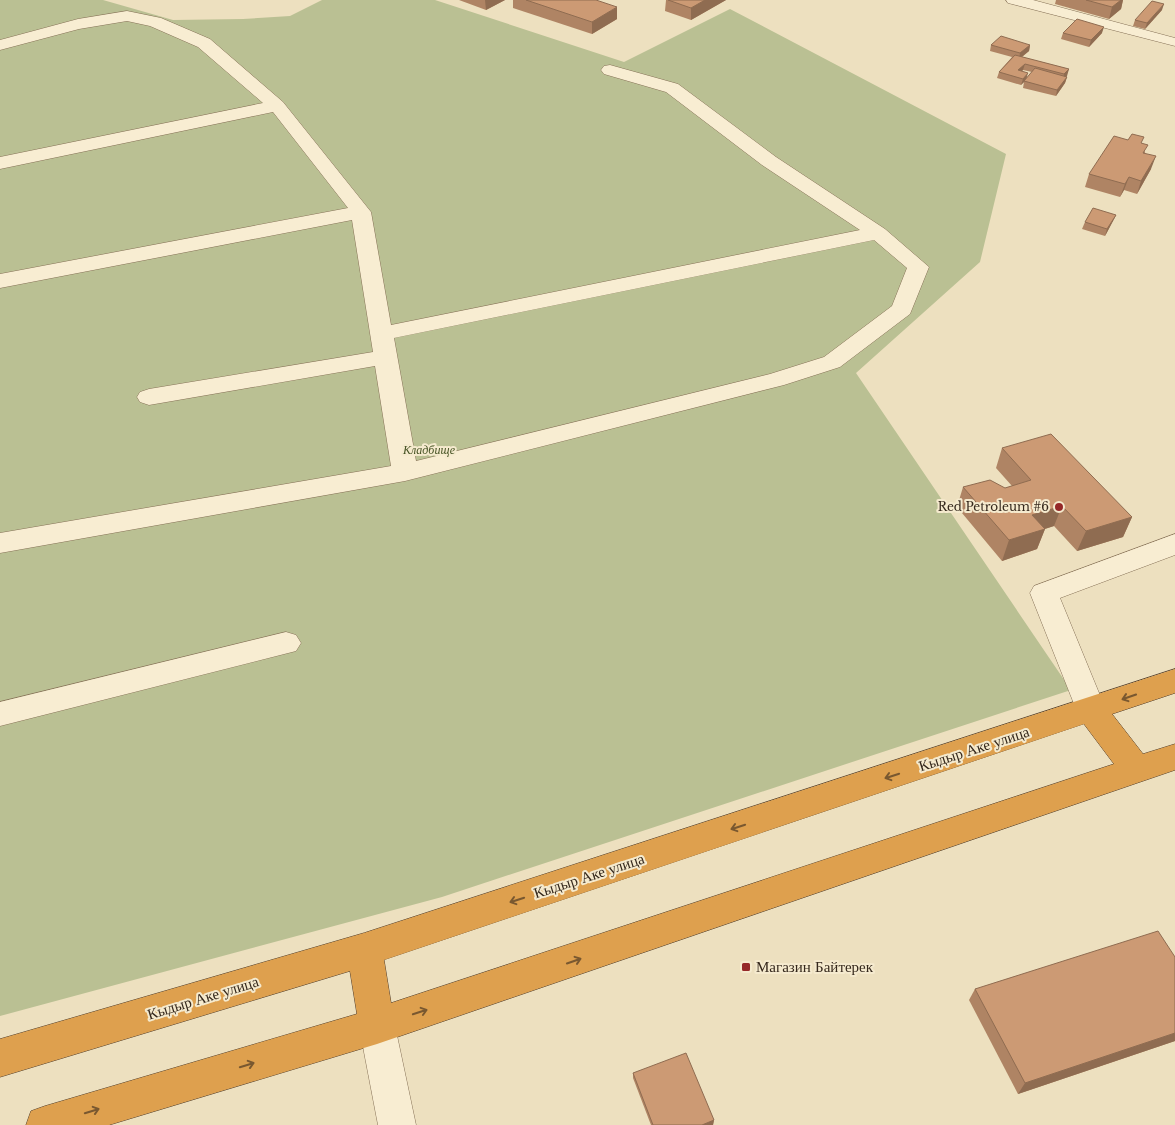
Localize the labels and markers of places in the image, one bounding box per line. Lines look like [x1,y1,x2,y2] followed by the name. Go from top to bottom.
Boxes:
[938,499,1049,514] place label: Red Petroleum #6
[1053,501,1065,513] marker: Red Petroleum #6
[756,957,874,976] place label: Магазин Байтерек
[740,961,752,973] marker: Магазин Байтерек

